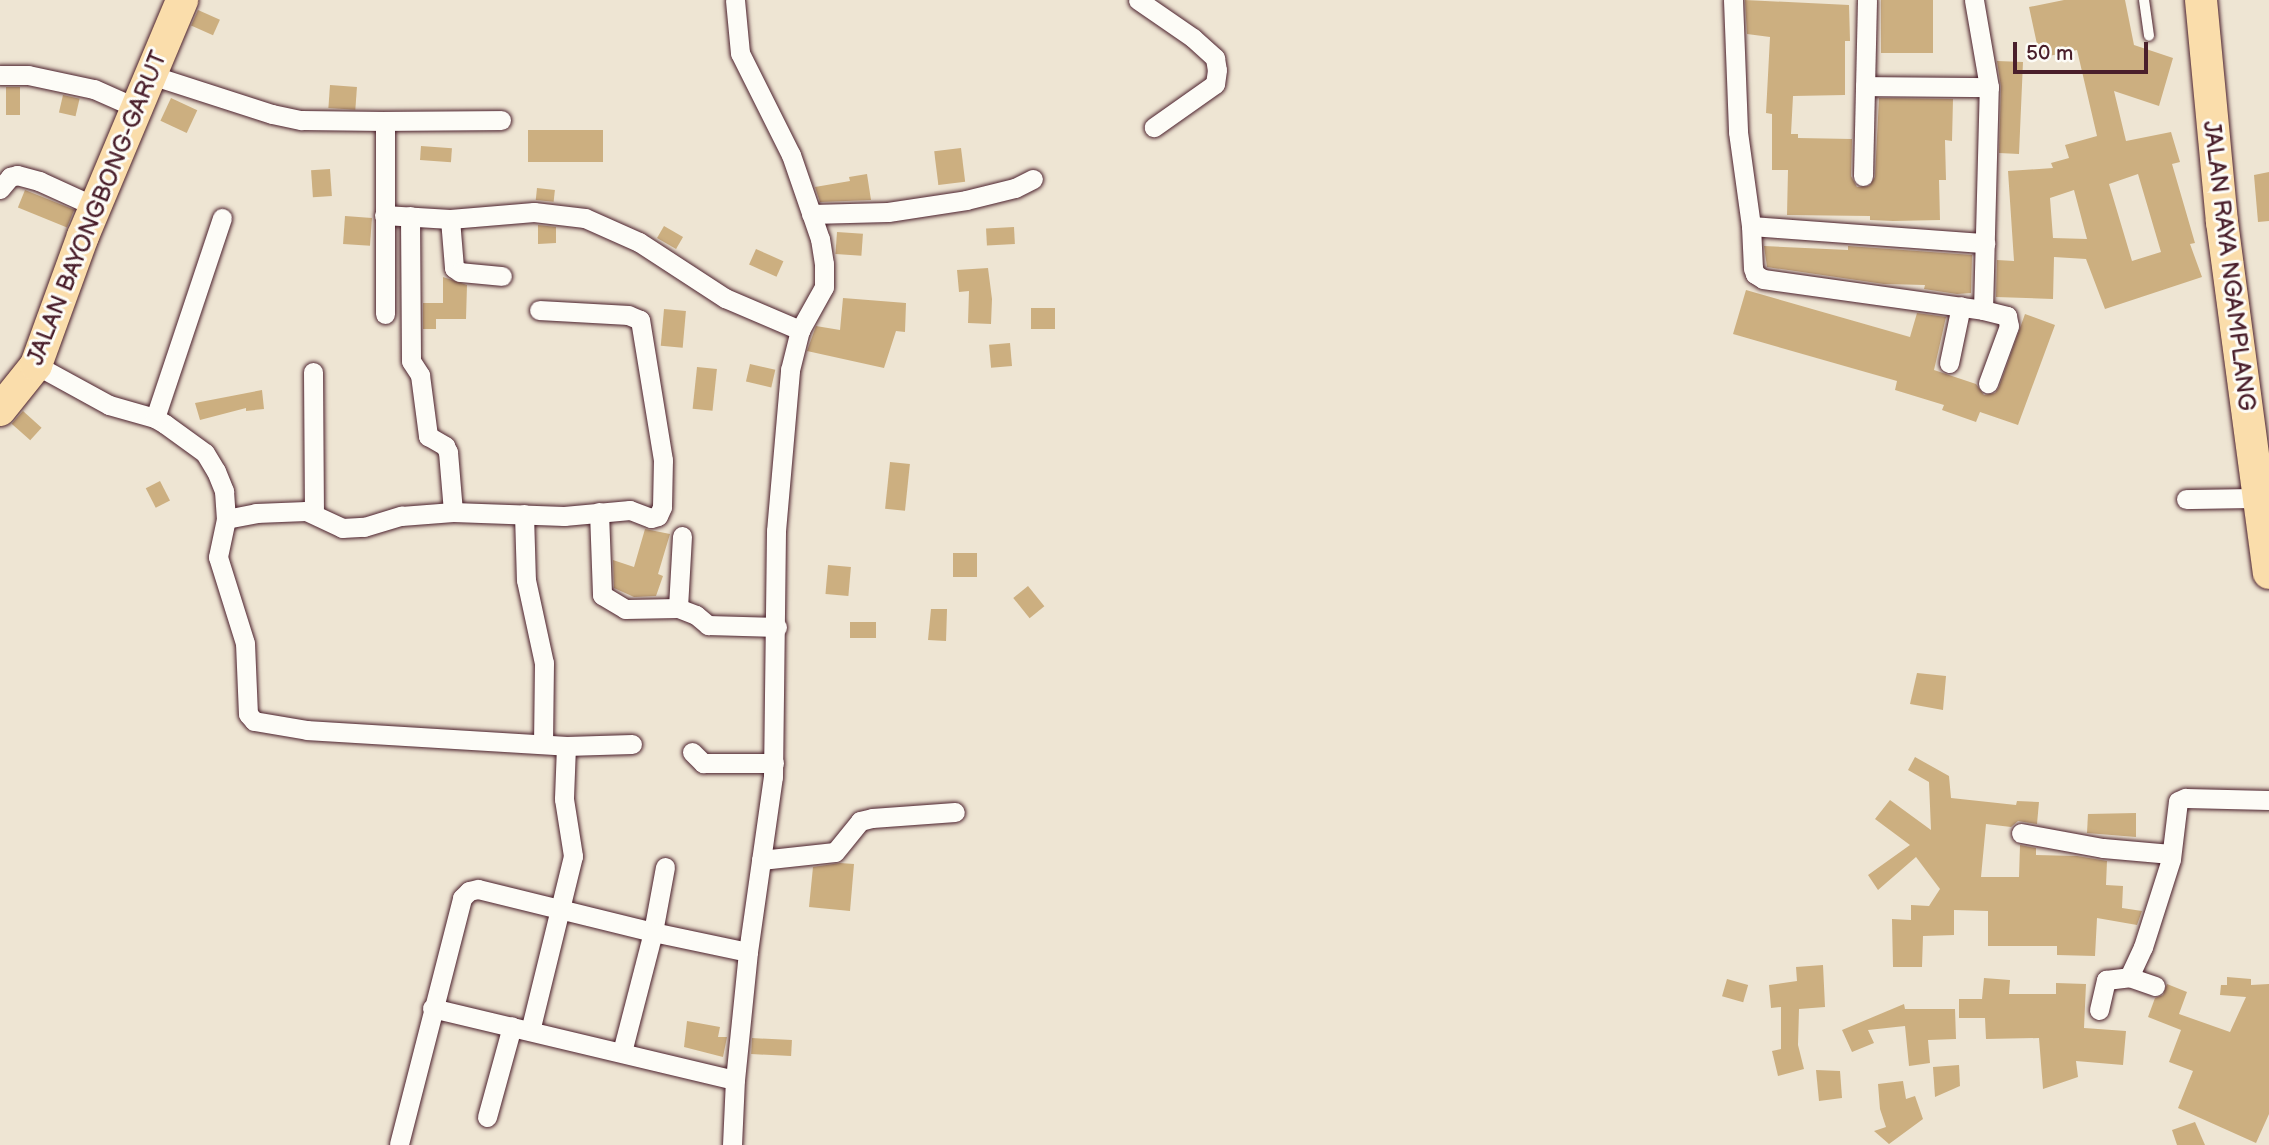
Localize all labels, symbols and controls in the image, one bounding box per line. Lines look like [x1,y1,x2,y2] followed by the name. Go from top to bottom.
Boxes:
[2017,28,2152,72] scale bar
[2026,41,2073,66] text: 50 m
[21,47,173,369] street label: JALAN BAYONGBONG-GARUT
[2197,119,2261,413] street label: JALAN RAYA NGAMPLANG

